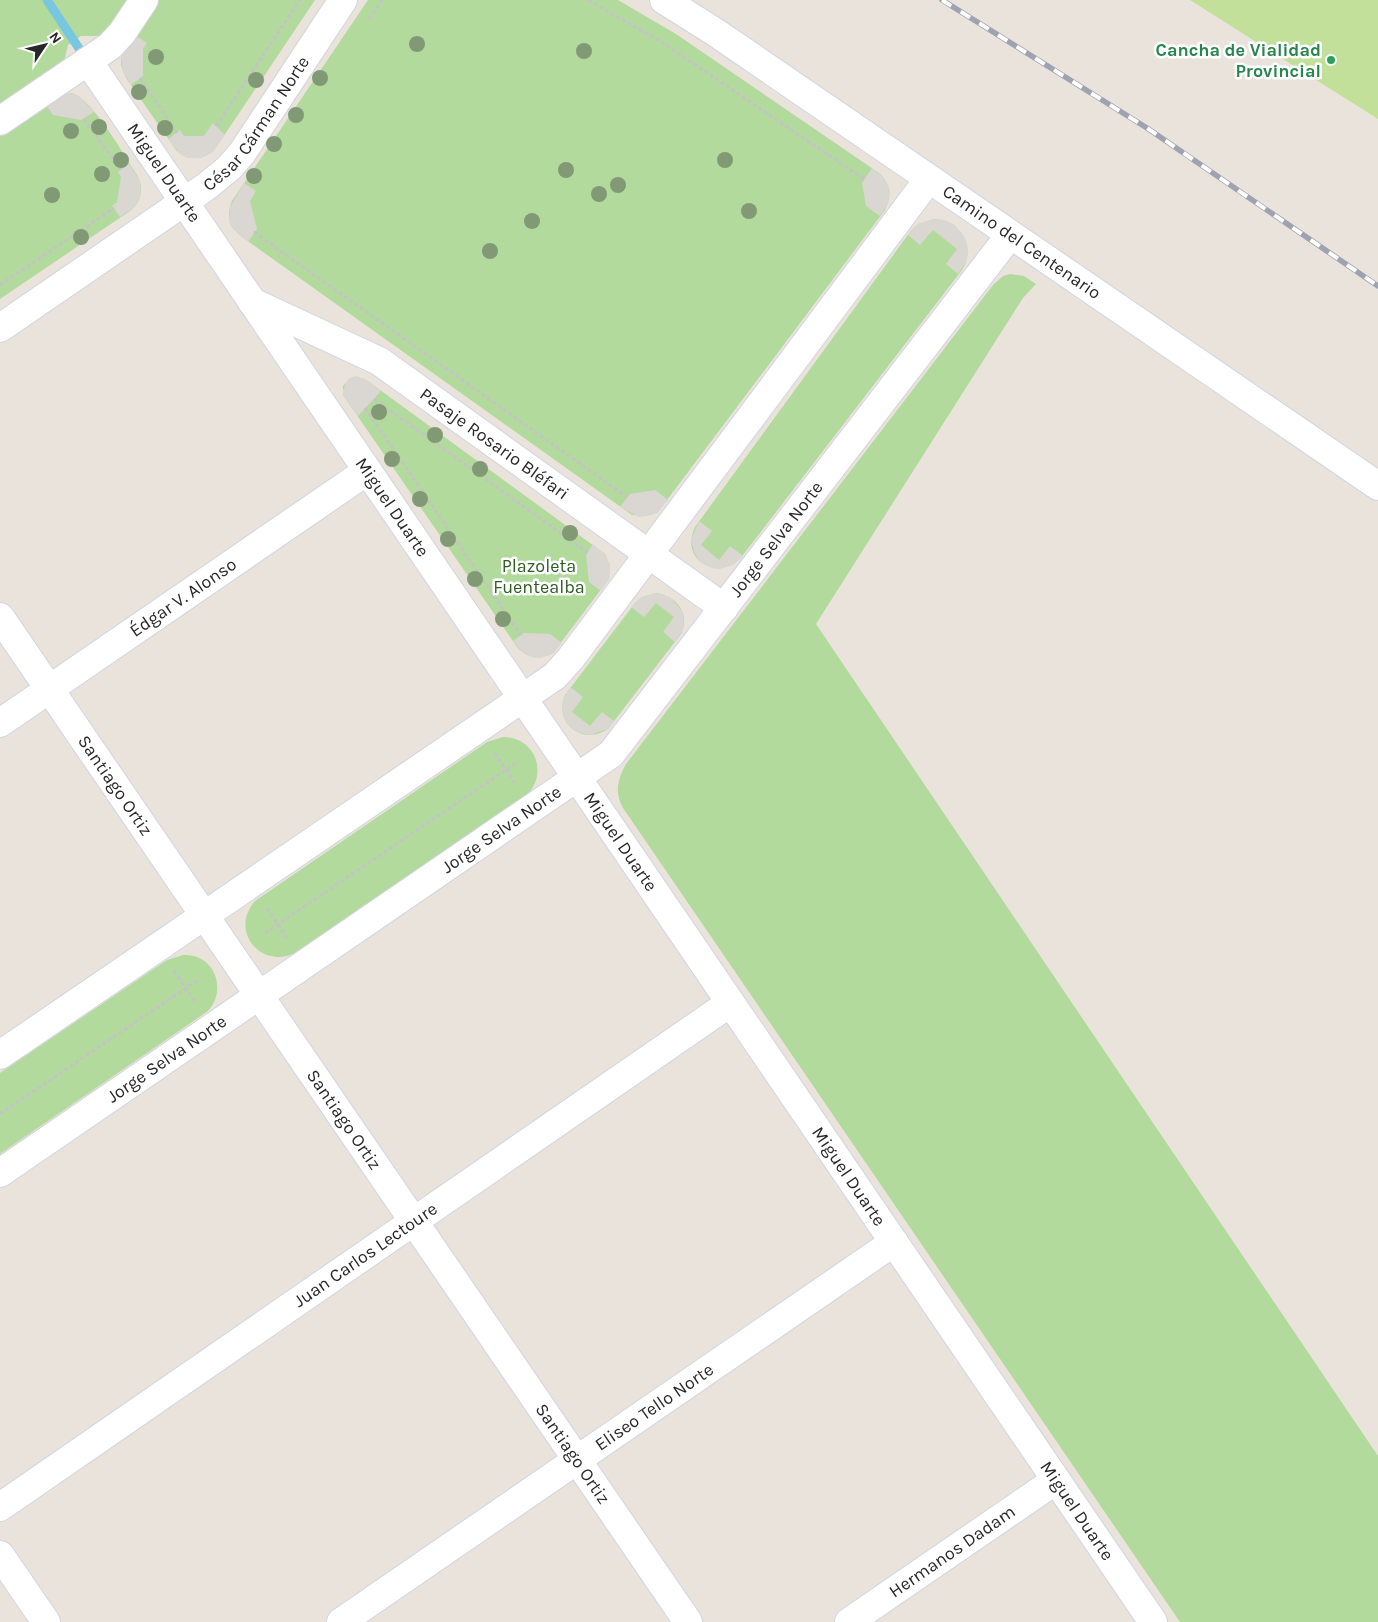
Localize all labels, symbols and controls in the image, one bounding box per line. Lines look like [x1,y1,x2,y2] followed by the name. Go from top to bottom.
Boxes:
[20,20,70,70] north arrow
[45,29,65,47] text: N
[1156,39,1321,82] place label: Cancha de Vialidad Provincial
[198,52,314,196] street label: César Cárman Norte
[1325,54,1337,66] marker: Cancha de Vialidad Provincial
[122,119,206,226] street label: Miguel Duarte
[938,180,1105,304] street label: Camino del Centenario
[416,383,573,504] street label: Pasaje Rosario Bléfari
[351,453,434,561] street label: Miguel Duarte
[725,477,828,601] street label: Jorge Selva Norte
[125,553,241,642] street label: Édgar V. Alonso
[493,555,585,598] park label: Plazoleta Fuentealba
[73,731,157,840] street label: Santiago Ortiz
[437,780,565,878] street label: Jorge Selva Norte
[579,788,662,896] street label: Miguel Duarte
[103,1010,231,1107] street label: Jorge Selva Norte
[302,1065,386,1174] street label: Santiago Ortiz
[807,1122,890,1230] street label: Miguel Duarte
[289,1197,441,1312] street label: Juan Carlos Lectoure
[591,1358,718,1455] street label: Eliseo Tello Norte
[531,1399,615,1508] street label: Santiago Ortiz
[1035,1457,1119,1565] street label: Miguel Duarte
[885,1500,1019,1602] street label: Hermanos Dadam

